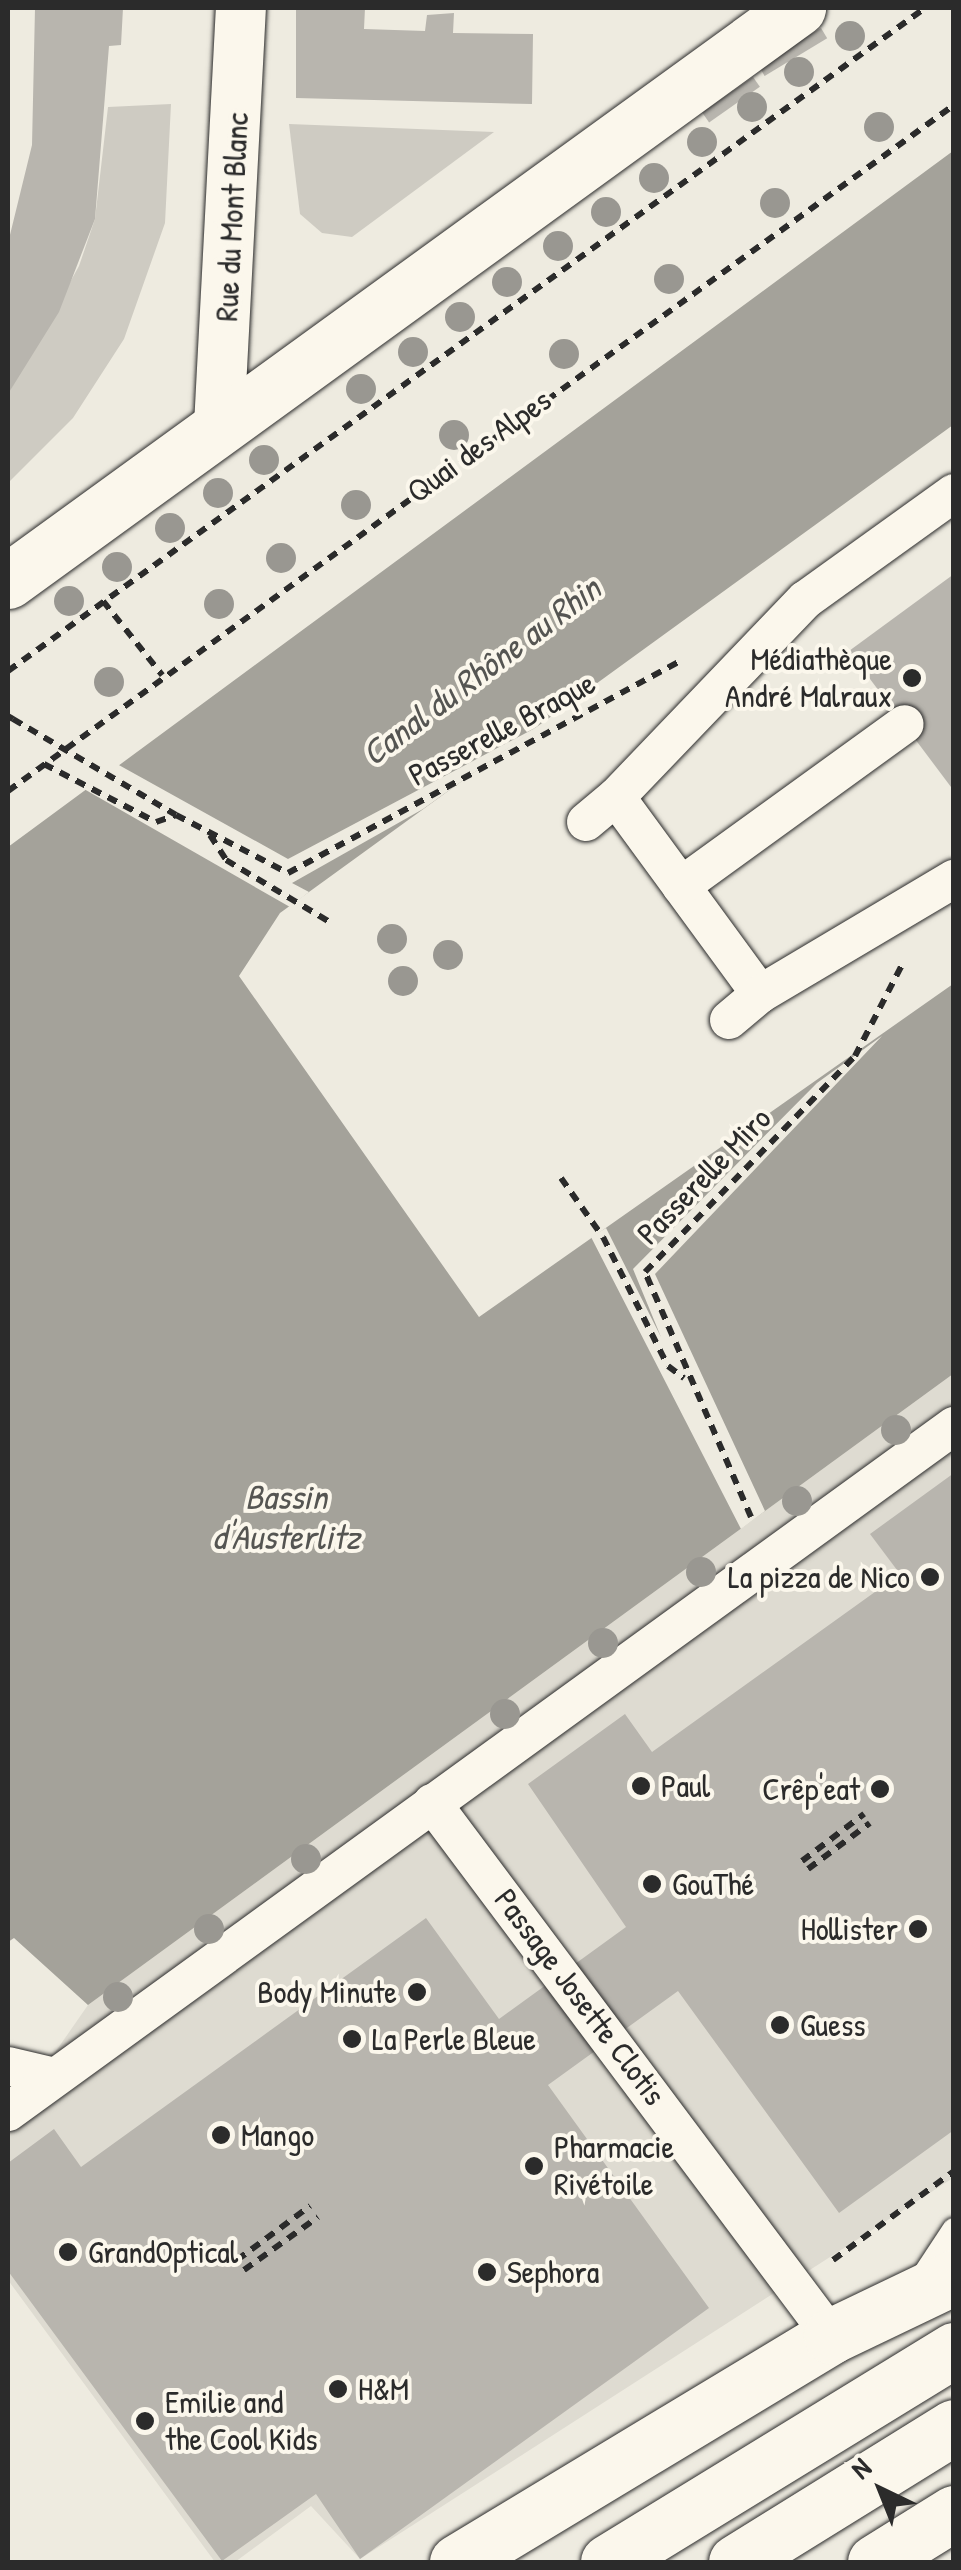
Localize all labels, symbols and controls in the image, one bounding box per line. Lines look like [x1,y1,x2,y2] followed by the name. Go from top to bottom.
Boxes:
[207,112,257,322] street label: Rue du Mont Blanc
[400,381,558,511] street label: Quai des Alpes
[353,568,609,774] water label: Canal du Rhône au Rhin
[725,641,892,716] place label: Médiathèque André Malraux
[402,664,602,794] street label: Passerelle Braque
[901,667,923,689] marker: Médiathèque André Malraux
[629,1099,779,1253] street label: Passerelle Miro
[212,1476,360,1558] water label: Bassin d'Austerlitz
[728,1558,910,1596] place label: La pizza de Nico
[919,1566,941,1588] marker: La pizza de Nico
[661,1767,710,1805] place label: Paul
[762,1770,860,1808] place label: Crêp'eat
[630,1775,652,1797] marker: Paul
[869,1778,891,1800] marker: Crêp'eat
[672,1865,754,1903] place label: GouThé
[641,1873,663,1895] marker: GouThé
[486,1881,674,2113] street label: Passage Josette Clotis
[801,1910,898,1948] place label: Hollister
[907,1918,929,1940] marker: Hollister
[257,1973,397,2011] place label: Body Minute
[406,1981,428,2003] marker: Body Minute
[800,2006,866,2044] place label: Guess
[769,2014,791,2036] marker: Guess
[372,2020,536,2058] place label: La Perle Bleue
[341,2028,363,2050] marker: La Perle Bleue
[241,2116,314,2154] place label: Mango
[210,2124,232,2146] marker: Mango
[554,2129,674,2204] place label: Pharmacie Rivétoile
[523,2155,545,2177] marker: Pharmacie Rivétoile
[88,2233,238,2271] place label: GrandOptical
[57,2241,79,2263] marker: GrandOptical
[507,2253,599,2291] place label: Sephora
[476,2261,498,2283] marker: Sephora
[358,2370,409,2408] place label: H&M
[327,2378,349,2400] marker: H&M
[165,2384,317,2459] place label: Emilie and the Cool Kids
[134,2410,156,2432] marker: Emilie and the Cool Kids
[831,2440,931,2540] north arrow
[842,2449,879,2487] text: N

